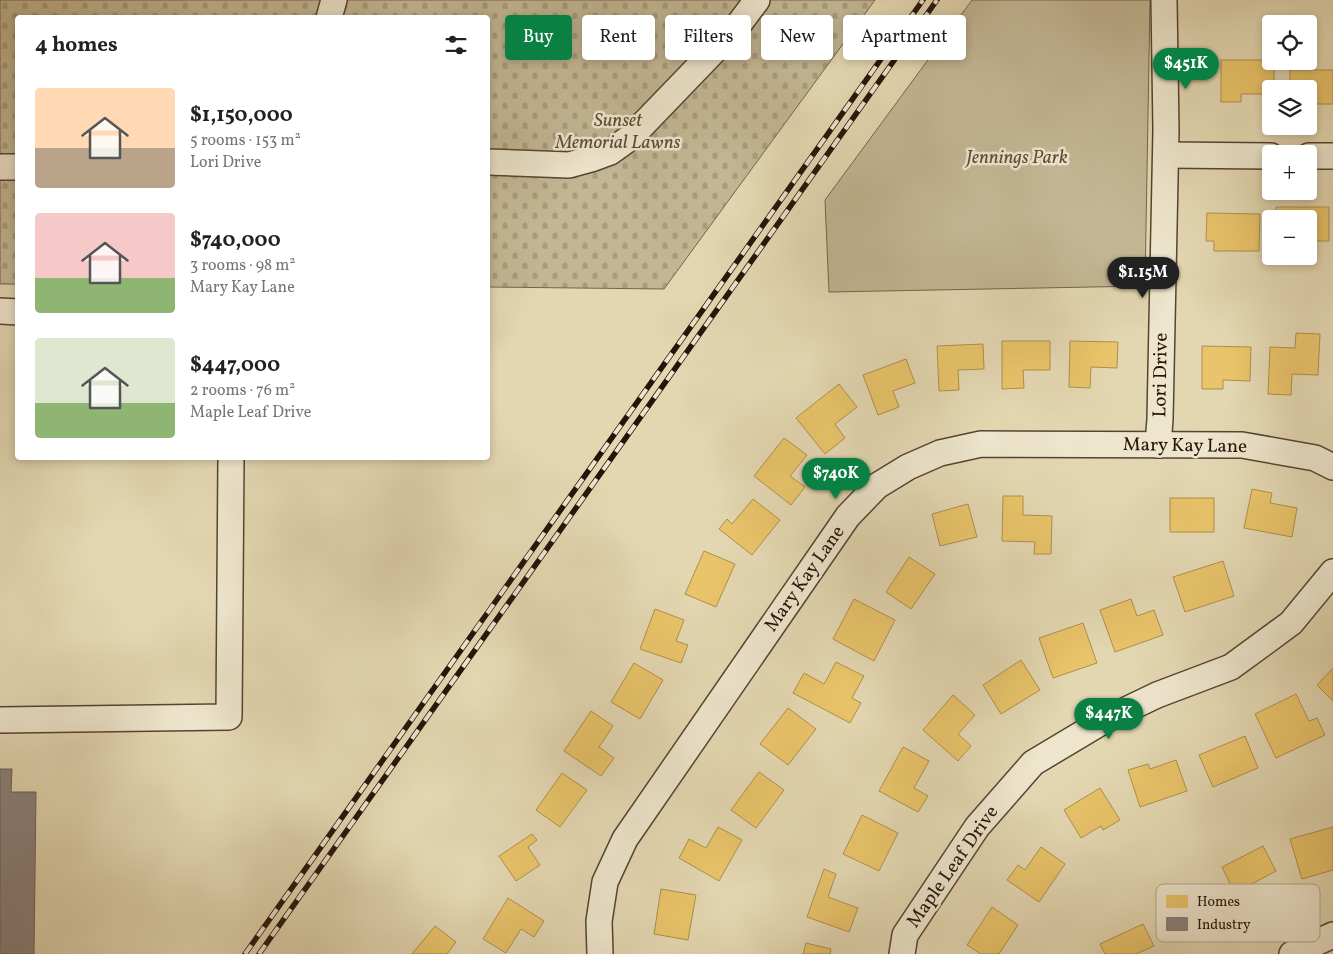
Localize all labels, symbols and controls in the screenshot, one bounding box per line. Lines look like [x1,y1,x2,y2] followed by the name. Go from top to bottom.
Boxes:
[505,15,572,60] chip: Buy
[582,15,655,60] chip: Rent
[665,15,751,60] chip: Filters
[761,15,833,60] chip: New
[843,15,966,60] chip: Apartment
[1262,15,1317,265] map controls
[1262,15,1317,70] button: locate
[35,31,118,60] text: 4 homes
[442,31,470,59] icon: filters
[1151,48,1221,90] pin: $451K
[1164,53,1208,75] text: $451K
[1262,80,1317,135] button: layers
[190,101,293,130] text: $1,150,000
[75,108,135,168] icon: home
[555,108,680,156] park label: Sunset Memorial Lawns
[190,130,301,152] text: 5 rooms · 153 m²
[964,145,1068,171] park label: Jennings Park
[1262,145,1317,200] button: +
[190,152,261,174] text: Lori Drive
[1262,210,1317,265] button: −
[190,226,281,255] text: $740,000
[75,233,135,293] icon: home
[190,255,295,277] text: 3 rooms · 98 m²
[1102,256,1184,299] pin: $1.15M
[1118,262,1168,284] text: $1.15M
[190,277,295,299] text: Mary Kay Lane
[1147,332,1175,418] street label: Lori Drive
[190,351,280,380] text: $447,000
[75,358,135,418] icon: home
[190,380,295,402] text: 2 rooms · 76 m²
[190,402,311,424] text: Maple Leaf Drive
[1123,432,1247,460] street label: Mary Kay Lane
[801,458,871,500] pin: $740K
[813,463,859,485] text: $740K
[759,521,851,637] street label: Mary Kay Lane
[1074,698,1144,740] pin: $447K
[1085,703,1133,725] text: $447K
[901,801,1005,933] street label: Maple Leaf Drive
[1156,884,1320,942] legend
[1197,893,1240,912] text: Homes
[1197,916,1251,935] text: Industry

